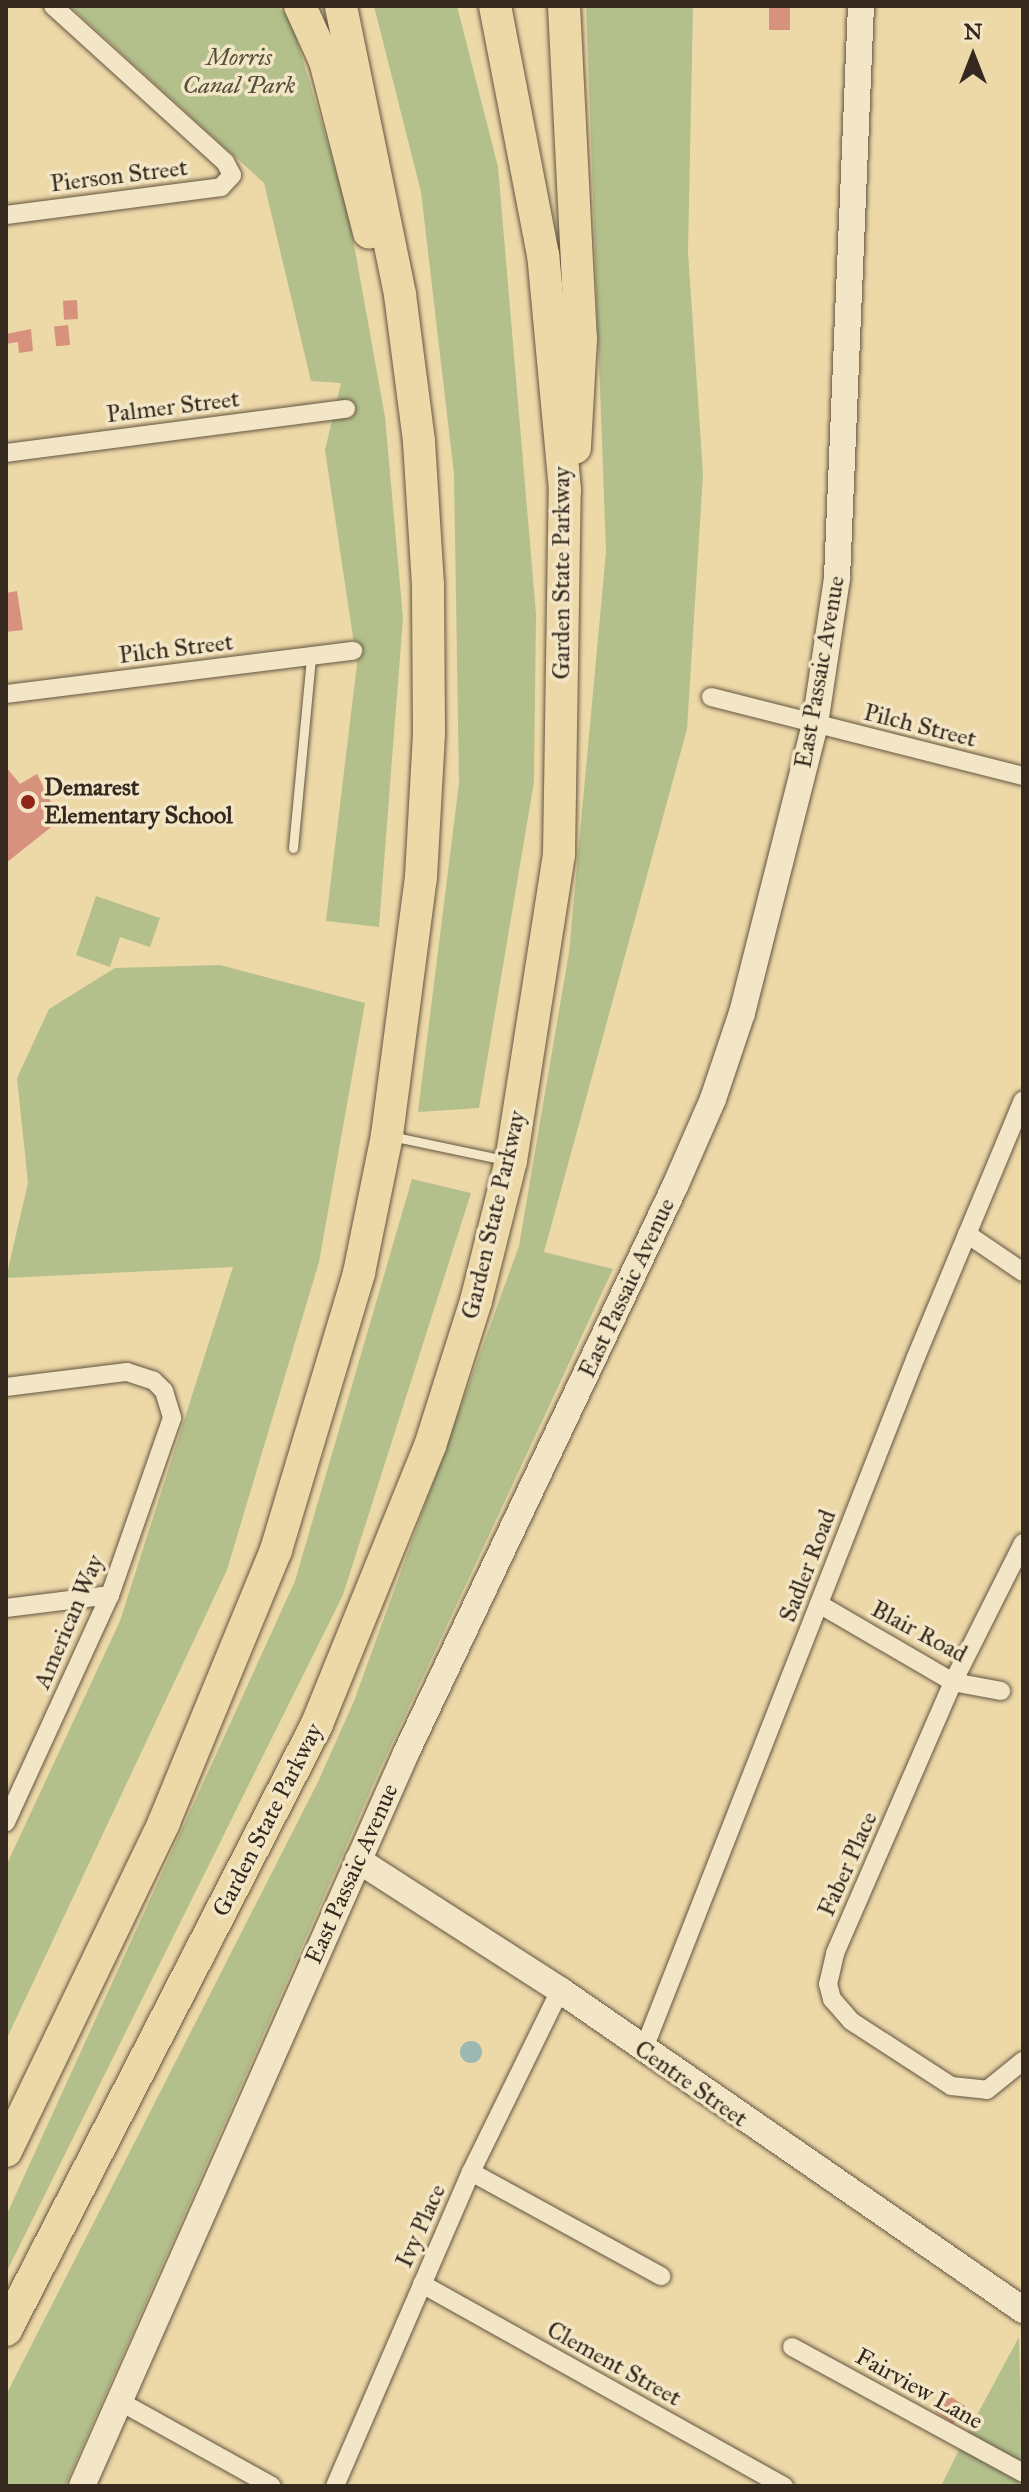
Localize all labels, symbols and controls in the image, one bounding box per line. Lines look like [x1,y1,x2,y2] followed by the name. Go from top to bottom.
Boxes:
[933,16,1013,96] north arrow
[964,18,982,45] text: N
[183,44,295,100] park label: Morris Canal Park
[49,153,189,199] street label: Pierson Street
[105,385,241,429] street label: Palmer Street
[548,467,576,679] street label: Garden State Parkway
[789,574,851,770] street label: East Passaic Avenue
[117,628,235,670] street label: Pilch Street
[861,698,979,754] street label: Pilch Street
[44,774,233,830] place label: Demarest Elementary School
[19,793,37,811] marker: Demarest Elementary School
[456,1108,532,1322] street label: Garden State Parkway
[573,1194,681,1382] street label: East Passaic Avenue
[773,1506,843,1626] street label: Sadler Road
[28,1551,110,1693] street label: American Way
[866,1595,972,1669] street label: Blair Road
[207,1719,329,1921] street label: Garden State Parkway
[299,1779,405,1969] street label: East Passaic Avenue
[812,1807,884,1921] street label: Faber Place
[629,2035,753,2133] street label: Centre Street
[390,2180,452,2272] street label: Ivy Place
[542,2315,686,2413] street label: Clement Street
[850,2342,988,2436] street label: Fairview Lane

